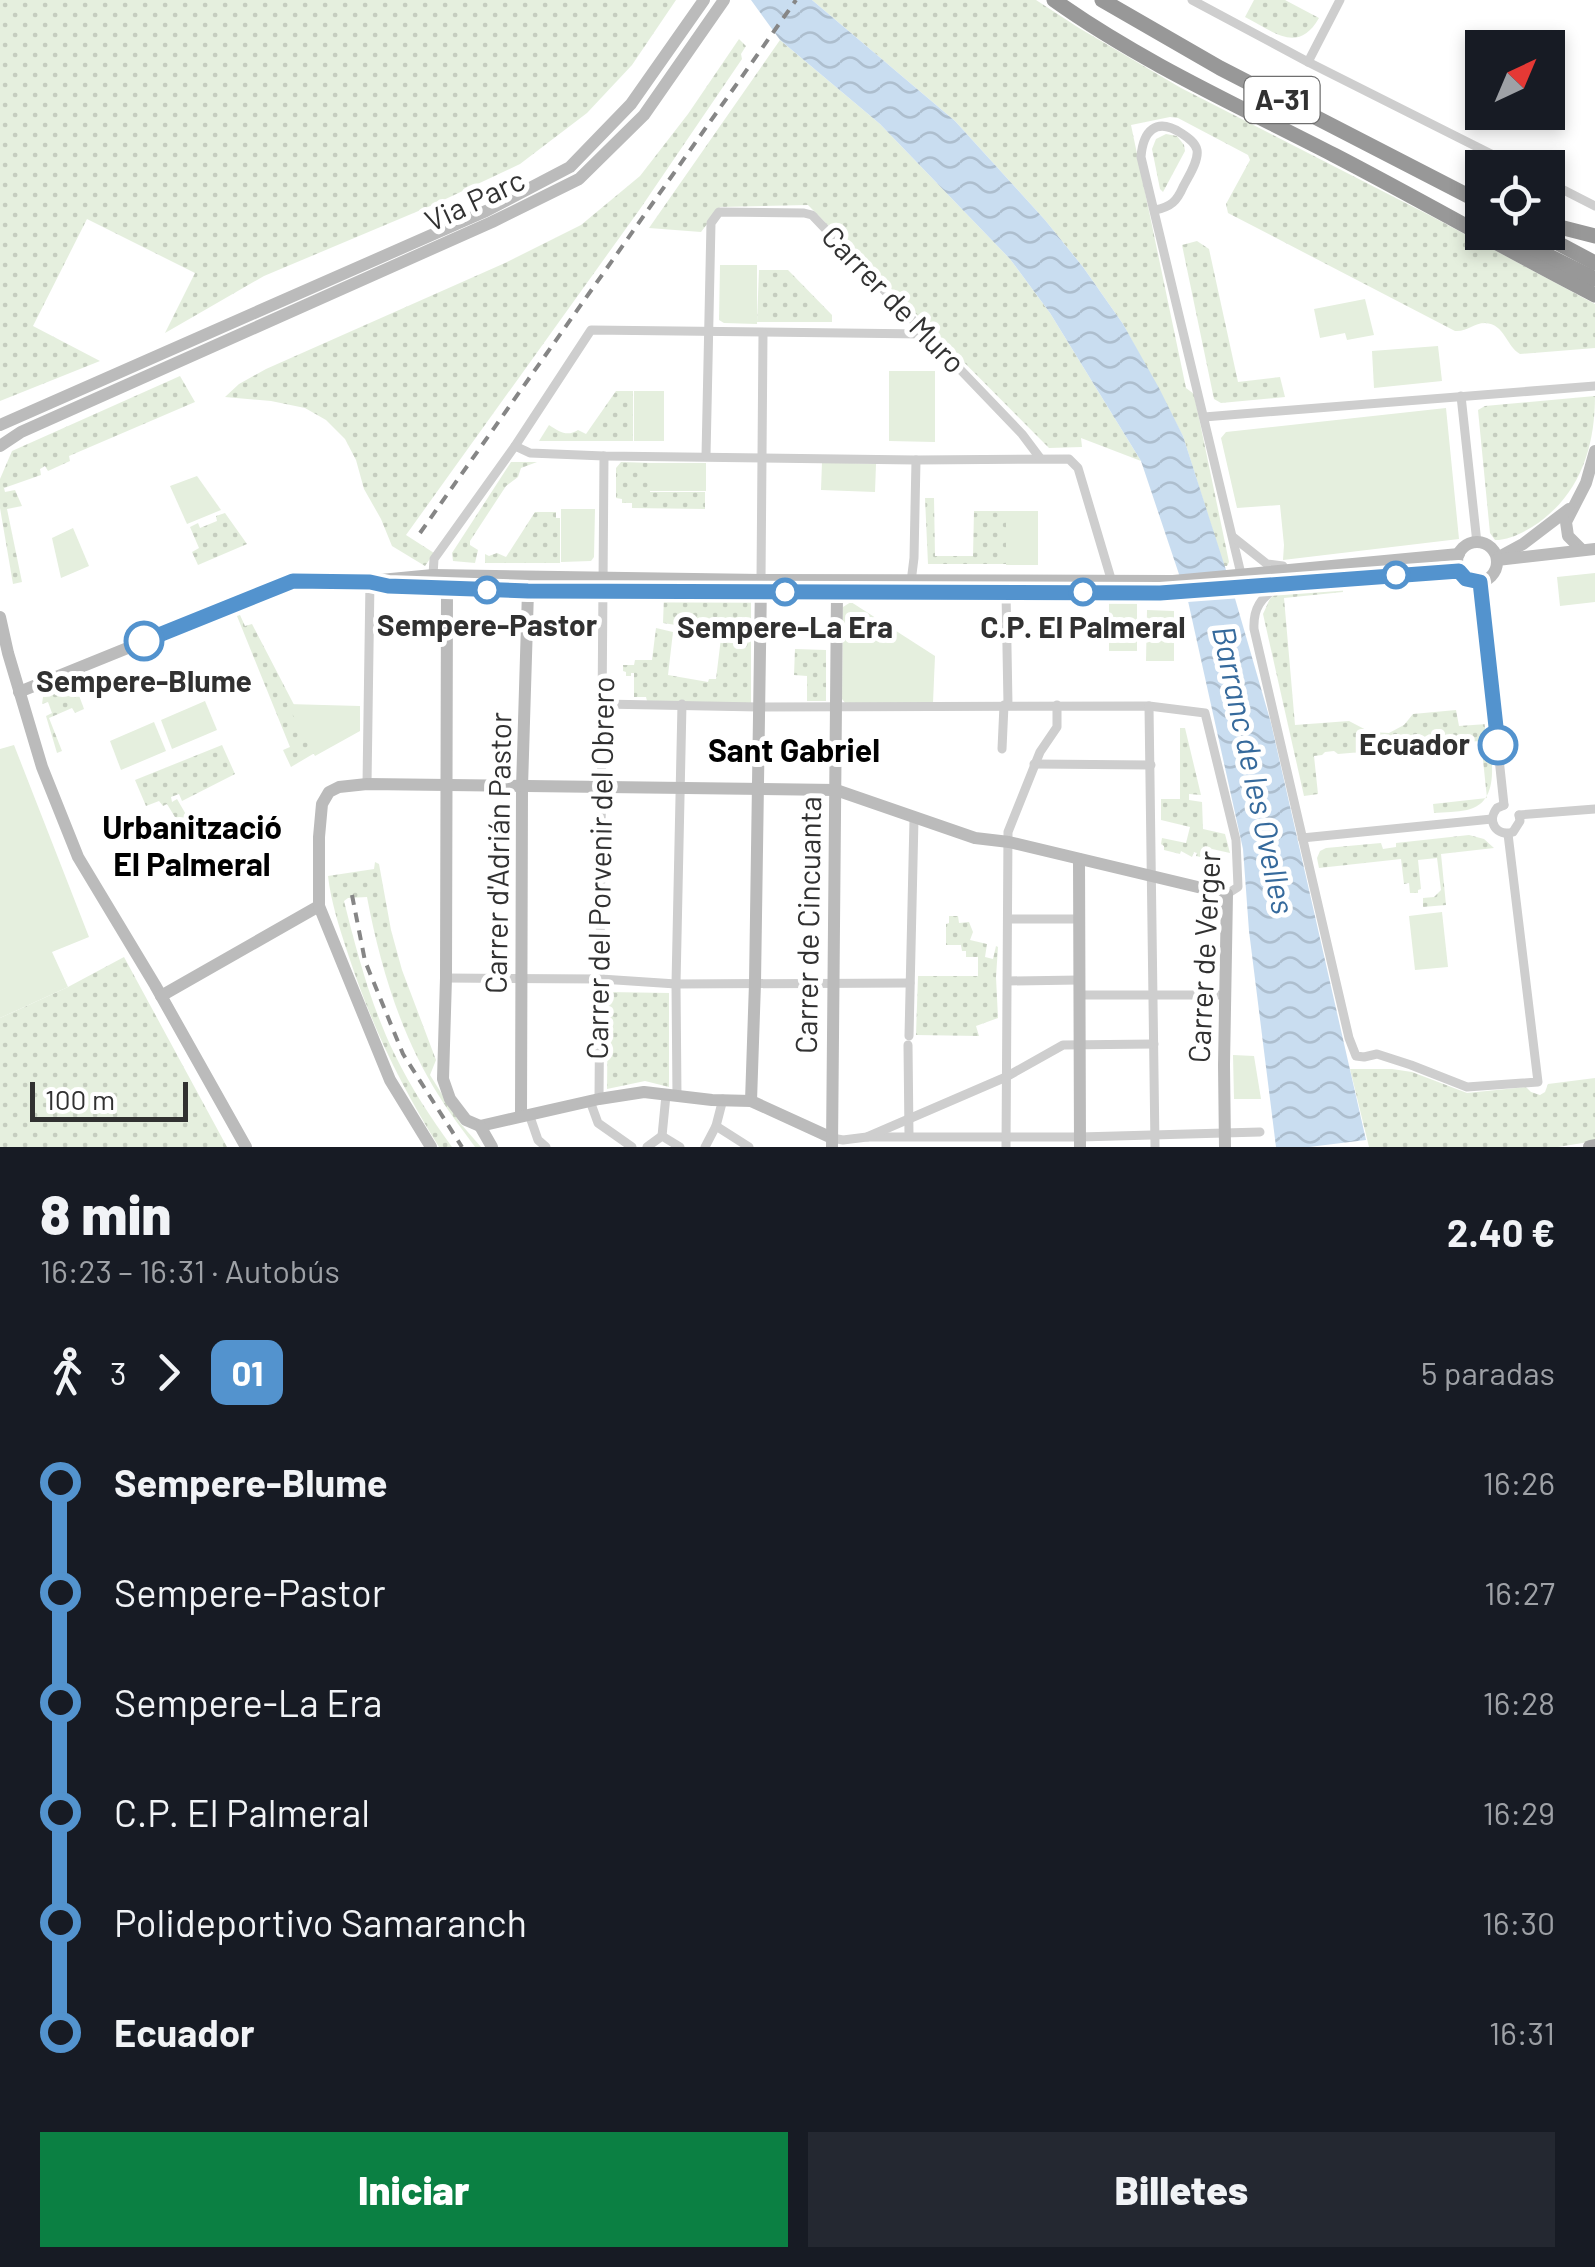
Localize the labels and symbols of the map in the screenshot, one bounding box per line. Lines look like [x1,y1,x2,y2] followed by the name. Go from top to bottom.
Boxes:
[1465,30,1565,130] north arrow
[1244,77,1320,123] road number: A-31
[418,160,530,238] street label: Via Parc
[815,217,974,380] street label: Carrer de Muro
[1383,562,1409,588] unlabelled marker
[474,577,500,603] marker: Sempere-Pastor
[772,579,798,605] marker: Sempere-La Era
[1070,579,1096,605] marker: C.P. El Palmeral
[377,606,598,642] place label: Sempere-Pastor
[677,608,893,644] place label: Sempere-La Era
[980,608,1186,644] place label: C.P. El Palmeral
[125,622,163,660] marker: Sempere-Blume
[1206,622,1304,917] water label: Barranc de les Ovelles
[36,662,252,698] place label: Sempere-Blume
[578,676,620,1060] street label: Carrer del Porvenir del Obrero
[477,712,517,994] street label: Carrer d'Adrián Pastor
[1359,725,1471,761] place label: Ecuador
[1479,726,1517,764] marker: Ecuador
[708,730,880,768] district label: Sant Gabriel
[787,796,827,1054] street label: Carrer de Cincuanta
[102,807,282,882] district label: Urbanització El Palmeral
[1179,850,1227,1064] street label: Carrer de Verger
[30,1077,188,1122] scale bar

